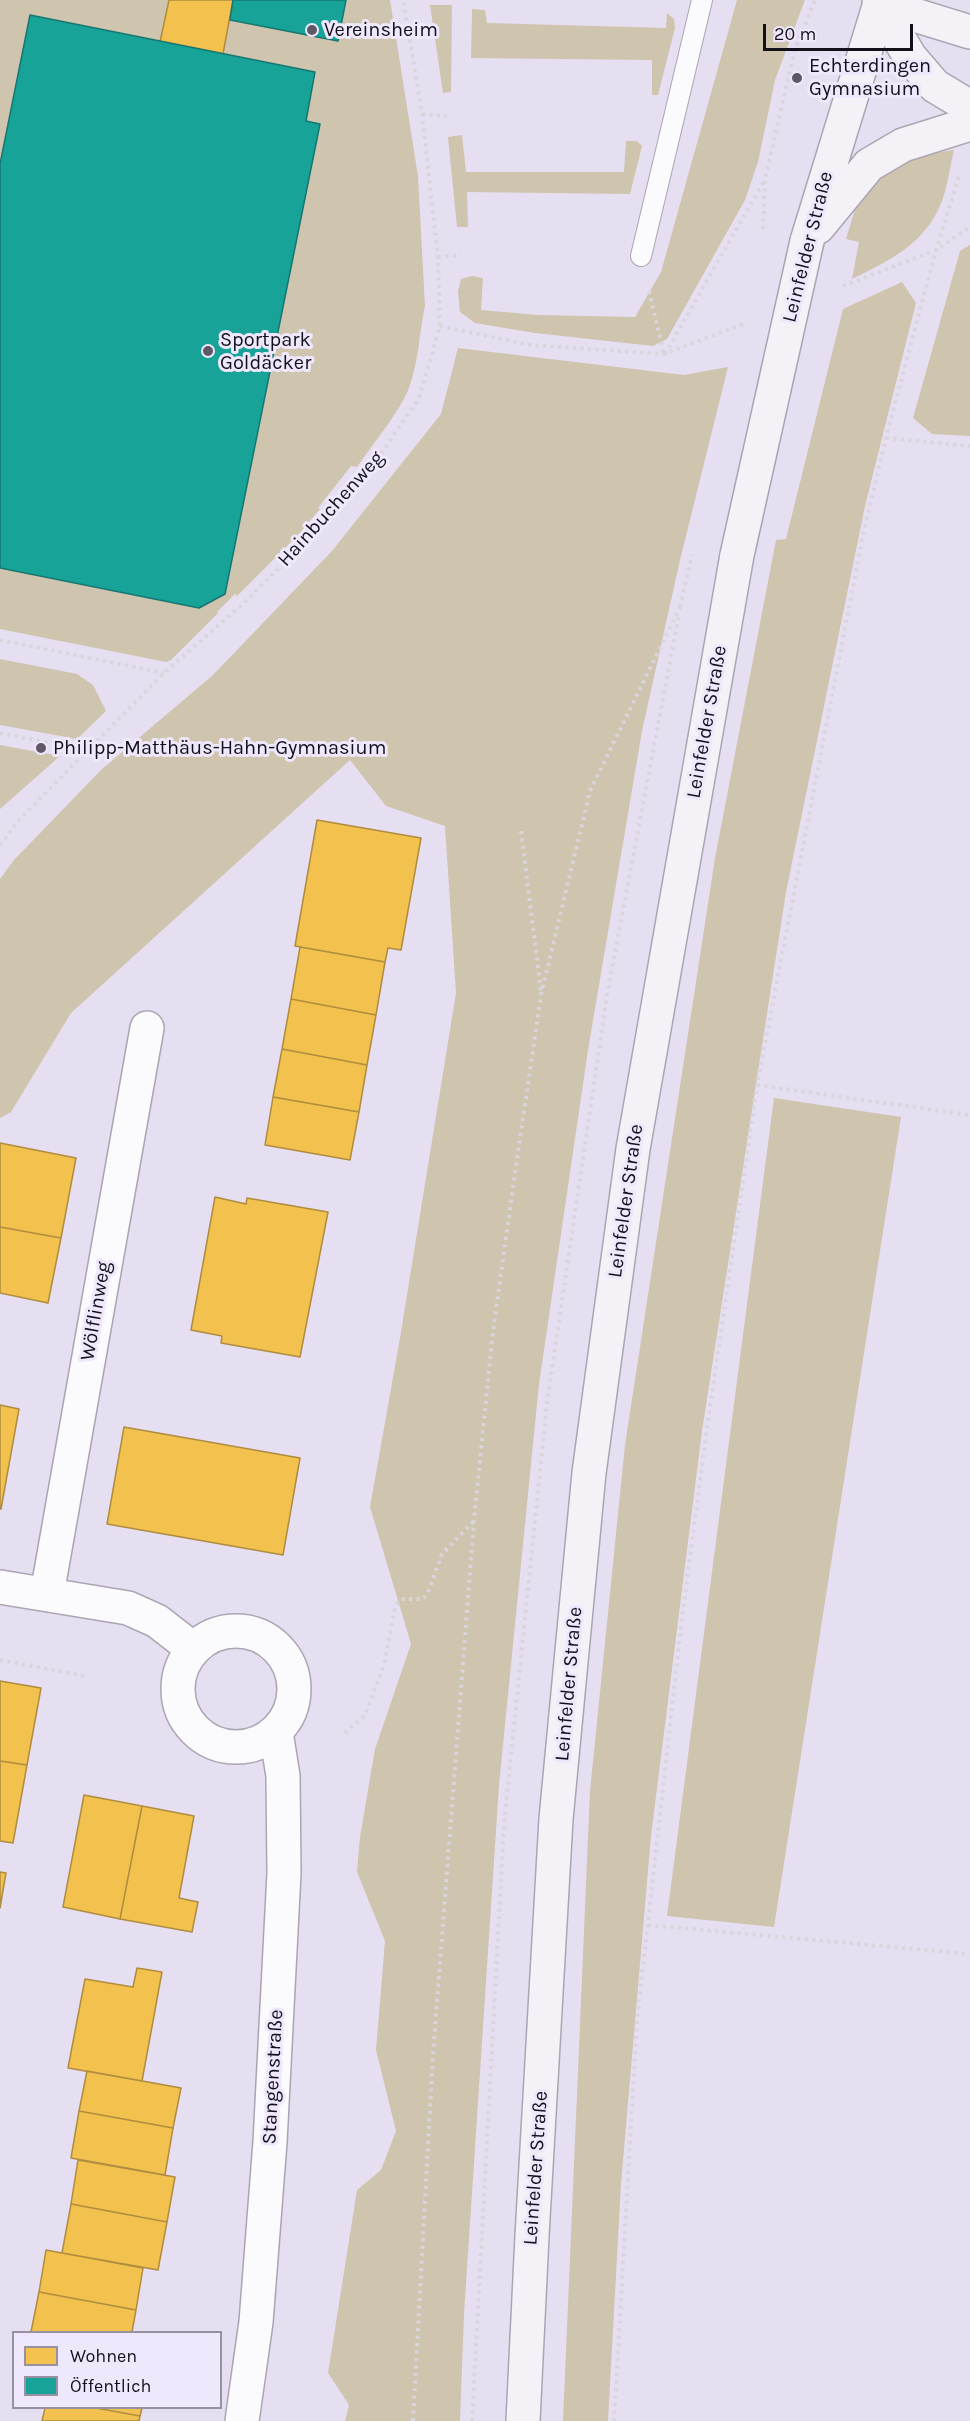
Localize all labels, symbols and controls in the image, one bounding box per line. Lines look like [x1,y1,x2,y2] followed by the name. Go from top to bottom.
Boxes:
[766,12,916,50] scale bar
[324,18,438,42] place label: Vereinsheim
[305,23,319,37] marker: Vereinsheim
[774,23,816,45] text: 20 m
[809,54,931,101] place label: Echterdingen Gymnasium
[790,71,804,85] marker: Echterdingen Gymnasium
[778,169,838,325] street label: Leinfelder Straße
[220,328,311,375] place label: Sportpark Goldäcker
[201,344,215,358] marker: Sportpark Goldäcker
[273,446,389,572] street label: Hainbuchenweg
[682,644,732,800] street label: Leinfelder Straße
[53,736,386,760] place label: Philipp-Matthäus-Hahn-Gymnasium
[34,741,48,755] marker: Philipp-Matthäus-Hahn-Gymnasium
[603,1123,649,1279] street label: Leinfelder Straße
[75,1260,117,1362] street label: Wölflinweg
[550,1606,588,1762] street label: Leinfelder Straße
[257,2009,289,2145] street label: Stangenstraße
[519,2090,553,2246] street label: Leinfelder Straße
[12,2331,222,2409] legend
[70,2345,137,2367] text: Wohnen
[70,2375,151,2397] text: Öffentlich

